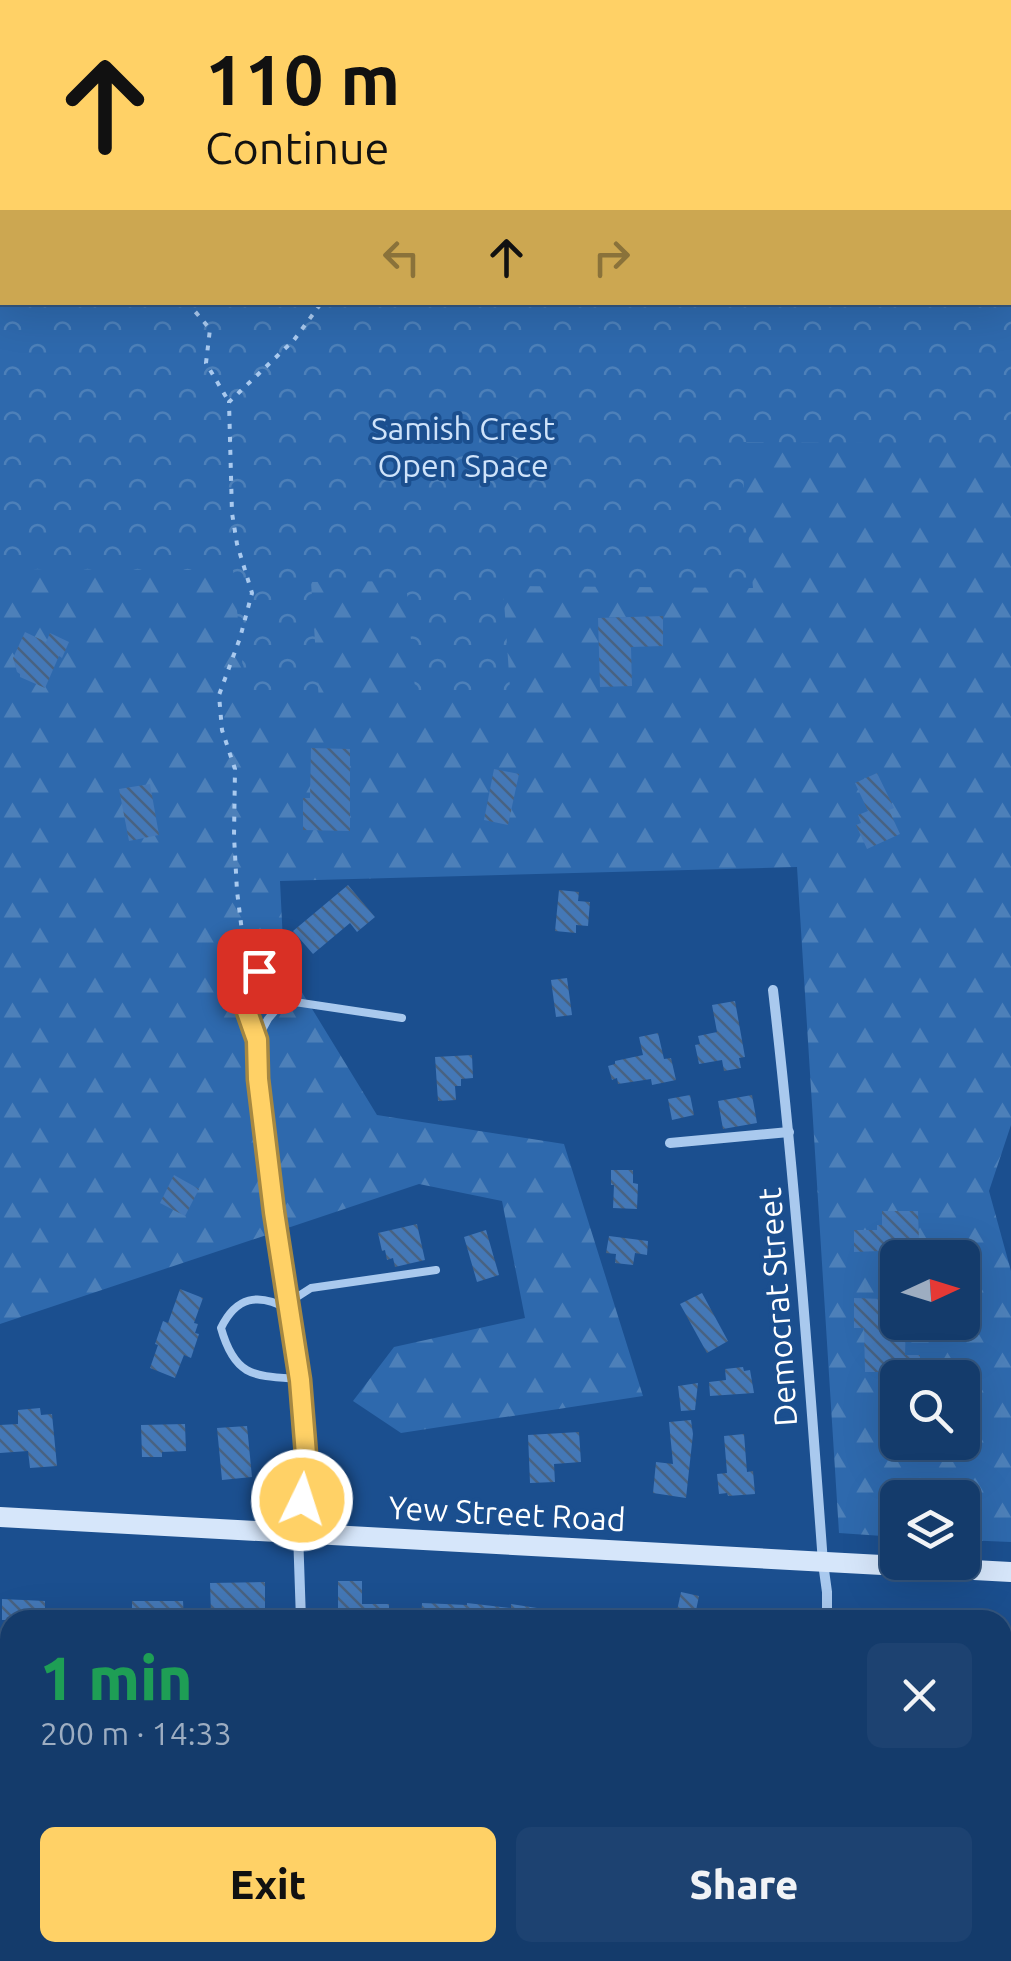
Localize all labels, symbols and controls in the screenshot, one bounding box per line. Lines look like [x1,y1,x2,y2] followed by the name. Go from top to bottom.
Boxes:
[40,40,170,170] icon: ahead
[205,40,400,118] text: 110 m
[205,122,389,173] text: Continue
[374,230,429,285] icon: left
[479,230,534,285] icon: ahead
[584,230,639,285] icon: right
[371,410,555,483] park label: Samish Crest Open Space
[217,929,302,1014] pin
[232,944,287,999] icon: arrive
[751,1186,803,1428] street label: Democrat Street
[880,1240,980,1340] north arrow
[880,1240,980,1580] map controls
[880,1360,980,1460] button: search
[250,1448,354,1552] position arrow
[880,1480,980,1580] button: layers
[388,1489,627,1537] street label: Yew Street Road
[867,1643,972,1748] button: close
[40,1644,193,1711] text: 1 min
[40,1715,232,1751] text: 200 m · 14:33
[40,1827,496,1942] button: Exit
[516,1827,972,1942] button: Share

